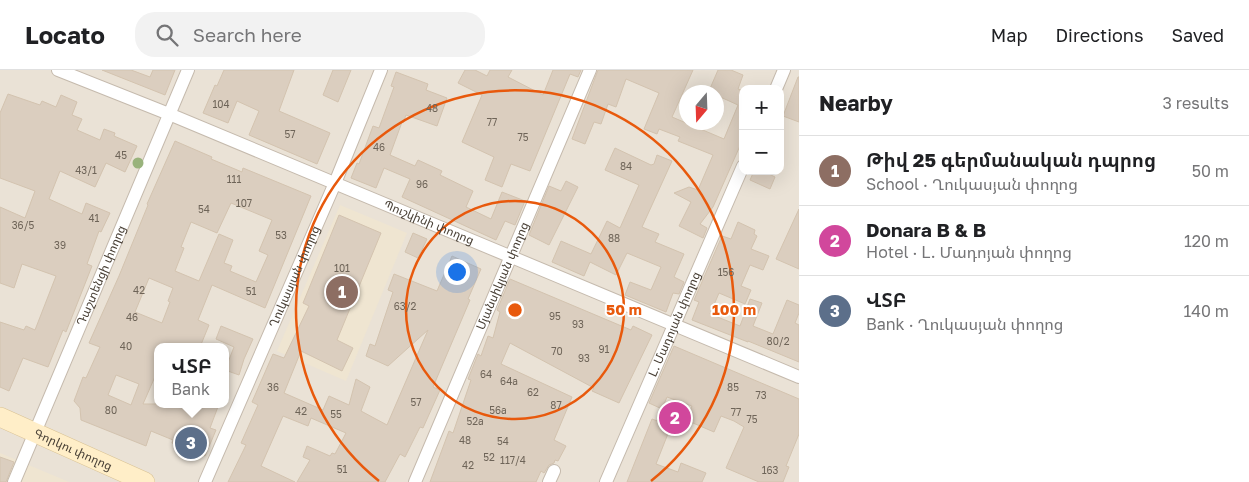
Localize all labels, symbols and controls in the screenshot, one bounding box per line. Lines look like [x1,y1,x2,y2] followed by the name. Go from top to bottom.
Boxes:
[135,12,485,57] search box
[25,20,105,49] text: Locato
[153,21,181,49] icon: search
[193,23,302,46] text: Search here
[991,24,1027,46] text: Map
[1055,24,1143,46] text: Directions
[1171,24,1224,46] text: Saved
[679,85,724,130] north arrow
[739,85,784,175] map controls
[739,85,784,130] button: +
[819,90,893,116] text: Nearby
[1162,93,1229,113] text: 3 results
[212,98,230,110] house number: 104
[426,102,438,114] house number: 48
[487,116,497,128] house number: 77
[284,128,296,140] house number: 57
[739,130,784,175] button: −
[517,131,529,143] house number: 75
[373,141,385,153] house number: 46
[866,148,1156,171] text: Թիվ 25 գերմանական դպրոց
[115,149,127,161] house number: 45
[620,160,632,172] house number: 84
[831,161,839,181] text: 1
[1192,161,1229,181] text: 50 m
[75,164,97,176] house number: 43/1
[227,173,241,185] house number: 111
[866,174,1078,194] text: School · Ղուկասյան փողոց
[416,178,428,190] house number: 96
[236,197,252,209] house number: 107
[382,197,476,248] street label: Պուշկինի փողոց
[198,203,210,215] house number: 54
[89,212,100,224] house number: 41
[866,218,986,241] text: Donara B & B
[12,219,34,231] house number: 36/5
[473,219,532,332] street label: Մյանսիկյան փողոց
[73,223,129,328] street label: Դաշտենցի փողոց
[265,223,323,330] street label: Ղուկասյան փողոց
[275,229,287,241] house number: 53
[830,231,840,251] text: 2
[1184,231,1229,251] text: 120 m
[608,232,620,244] house number: 88
[54,239,66,251] house number: 39
[866,242,1072,262] text: Hotel · L. Մադոյան փողոց
[444,259,470,285] your location
[334,262,350,274] house number: 101
[718,266,734,278] house number: 156
[645,269,703,379] street label: L. Մադոյան փողոց
[326,273,358,311] pin: 1
[133,284,145,296] house number: 42
[246,285,256,297] house number: 51
[866,288,906,311] text: ՎՏԲ
[394,300,416,312] house number: 63/2
[606,300,642,318] text: 50 m
[712,300,756,318] text: 100 m
[506,301,524,319] centre of rings
[830,301,840,321] text: 3
[1183,301,1229,321] text: 140 m
[549,310,561,322] house number: 95
[126,311,138,323] house number: 46
[866,314,1063,334] text: Bank · Ղուկասյան փողոց
[572,318,584,330] house number: 93
[767,335,790,347] house number: 80/2
[120,340,132,352] house number: 40
[154,343,229,408] popup
[599,343,610,355] house number: 91
[551,345,563,357] house number: 70
[578,352,590,364] house number: 93
[171,354,212,377] text: ՎՏԲ
[480,368,492,380] house number: 64
[500,375,518,387] house number: 64a
[171,379,210,399] text: Bank
[267,381,279,393] house number: 36
[727,381,739,393] house number: 85
[527,386,539,398] house number: 62
[755,389,767,401] house number: 73
[410,396,422,408] house number: 57
[550,399,562,411] house number: 87
[659,399,691,437] pin: 2
[105,404,117,416] house number: 80
[489,404,507,416] house number: 56a
[295,405,307,417] house number: 42
[731,406,741,418] house number: 77
[330,408,342,420] house number: 55
[746,413,758,425] house number: 75
[466,415,484,427] house number: 52a
[175,424,207,462] pin: 3
[32,425,115,473] street label: Գորկու փողոց
[459,434,471,446] house number: 48
[497,435,509,447] house number: 54
[483,451,495,463] house number: 52
[500,454,526,466] house number: 117/4
[462,459,474,471] house number: 42
[337,463,347,475] house number: 51
[762,464,779,476] house number: 163

